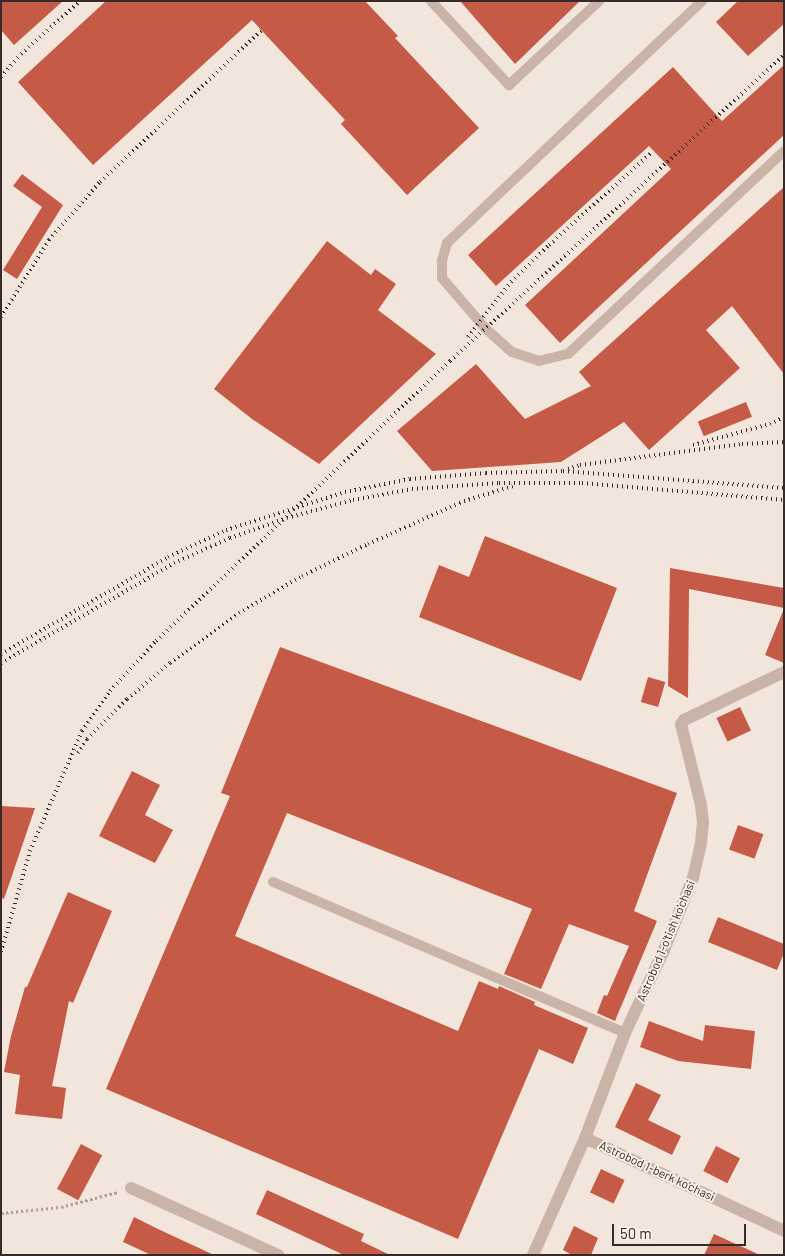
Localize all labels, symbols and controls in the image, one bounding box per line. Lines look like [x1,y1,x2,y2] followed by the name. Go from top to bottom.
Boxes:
[634,878,698,1004] street label: Astrobod 1-o'tish ko'chasi
[597,1138,717,1204] street label: Astrobod 1-berk ko'chasi
[615,1214,749,1246] scale bar
[620,1224,652,1242] text: 50 m

